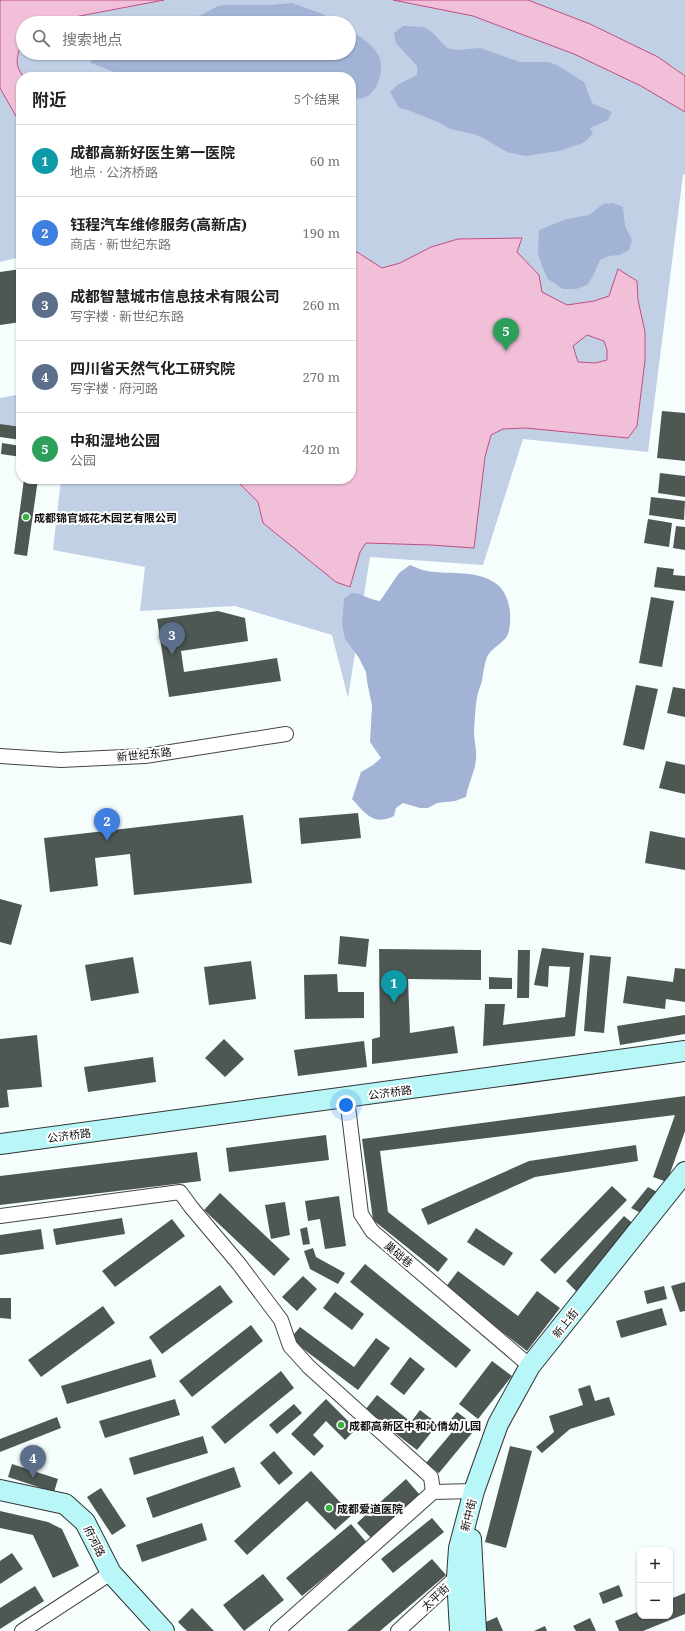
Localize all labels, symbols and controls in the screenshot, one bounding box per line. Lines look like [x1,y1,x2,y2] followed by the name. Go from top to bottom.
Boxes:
[16,16,356,60] search box
[30,27,52,49] icon: search
[62,29,122,49] text: 搜索地点
[32,88,66,111] text: 附近
[294,90,340,108] text: 5个结果
[70,142,235,162] text: 成都高新好医生第一医院
[41,152,49,170] text: 1
[310,152,340,170] text: 60 m
[70,163,158,181] text: 地点 · 公济桥路
[70,214,247,234] text: 钰程汽车维修服务(高新店)
[41,224,49,242] text: 2
[303,224,340,242] text: 190 m
[70,235,171,253] text: 商店 · 新世纪东路
[70,286,280,306] text: 成都智慧城市信息技术有限公司
[41,296,49,314] text: 3
[303,296,340,314] text: 260 m
[70,307,184,325] text: 写字楼 · 新世纪东路
[493,318,519,351] pin: 5
[70,358,235,378] text: 四川省天然气化工研究院
[41,368,49,386] text: 4
[303,368,340,386] text: 270 m
[70,379,158,397] text: 写字楼 · 府河路
[70,430,160,450] text: 中和湿地公园
[41,440,49,458] text: 5
[303,440,340,458] text: 420 m
[70,451,96,469] text: 公园
[34,510,177,525] place label: 成都锦官城花木园艺有限公司
[21,512,31,522] marker: 成都锦官城花木园艺有限公司
[159,622,185,655] pin: 3
[116,744,172,764] street label: 新世纪东路
[94,808,120,841] pin: 2
[381,970,407,1003] pin: 1
[367,1082,413,1102] street label: 公济桥路
[336,1095,356,1115] your location
[46,1125,92,1145] street label: 公济桥路
[382,1238,416,1270] street label: 巢础巷
[549,1305,581,1341] street label: 新上街
[349,1418,481,1433] place label: 成都高新区中和沁倩幼儿园
[336,1420,346,1430] marker: 成都高新区中和沁倩幼儿园
[20,1445,46,1478] pin: 4
[457,1497,479,1533] street label: 新中街
[337,1501,403,1516] place label: 成都爱道医院
[324,1503,334,1513] marker: 成都爱道医院
[81,1523,109,1559] street label: 府河路
[637,1547,673,1619] map controls
[637,1547,673,1583] button: +
[418,1580,452,1614] street label: 太平街
[637,1583,673,1619] button: −

